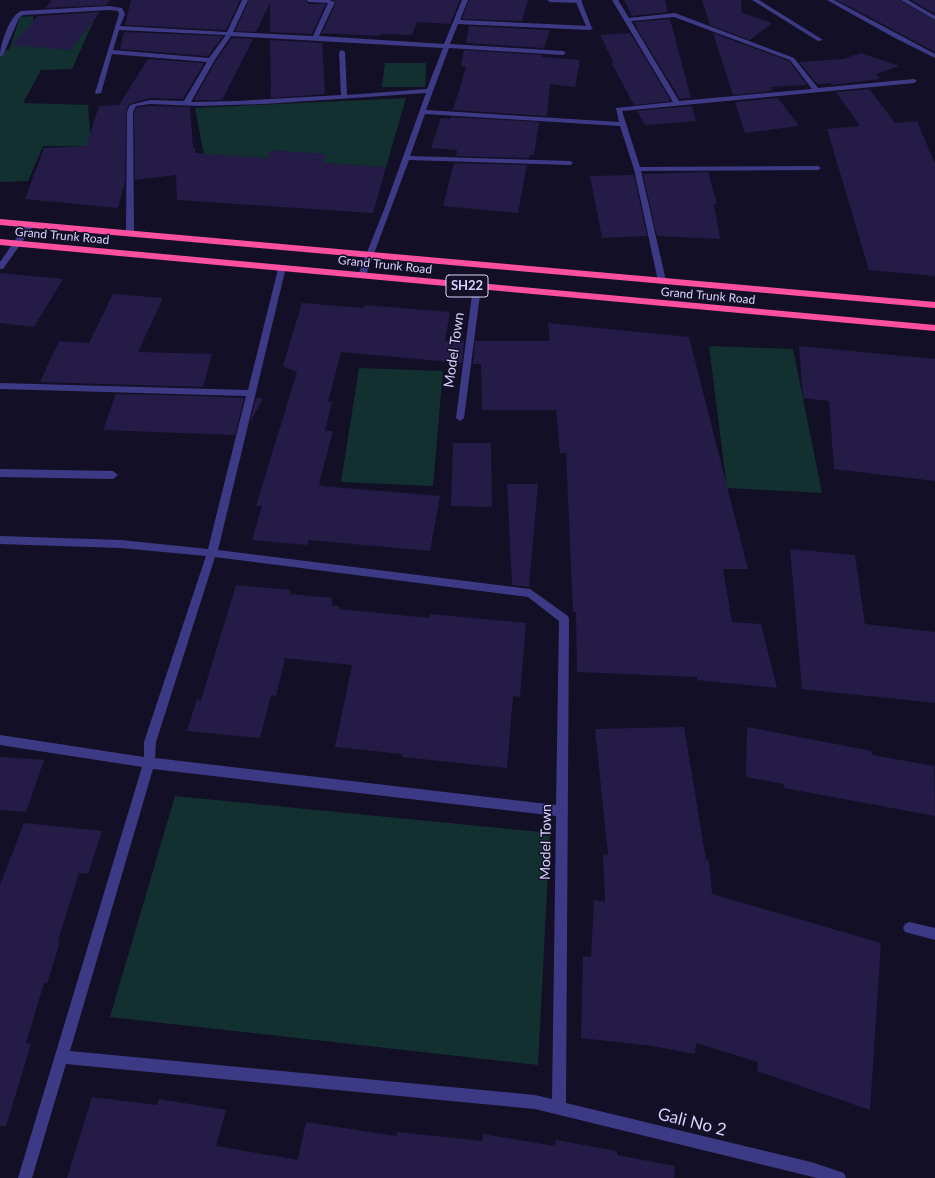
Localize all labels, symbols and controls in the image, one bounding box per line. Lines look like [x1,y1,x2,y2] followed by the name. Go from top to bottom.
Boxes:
[14,225,110,247] street label: Grand Trunk Road
[337,253,433,277] street label: Grand Trunk Road
[446,275,488,297] road number: SH22
[660,285,756,307] street label: Grand Trunk Road
[440,311,468,389] street label: Model Town
[537,804,555,880] street label: Model Town
[656,1104,728,1140] street label: Gali No 2

